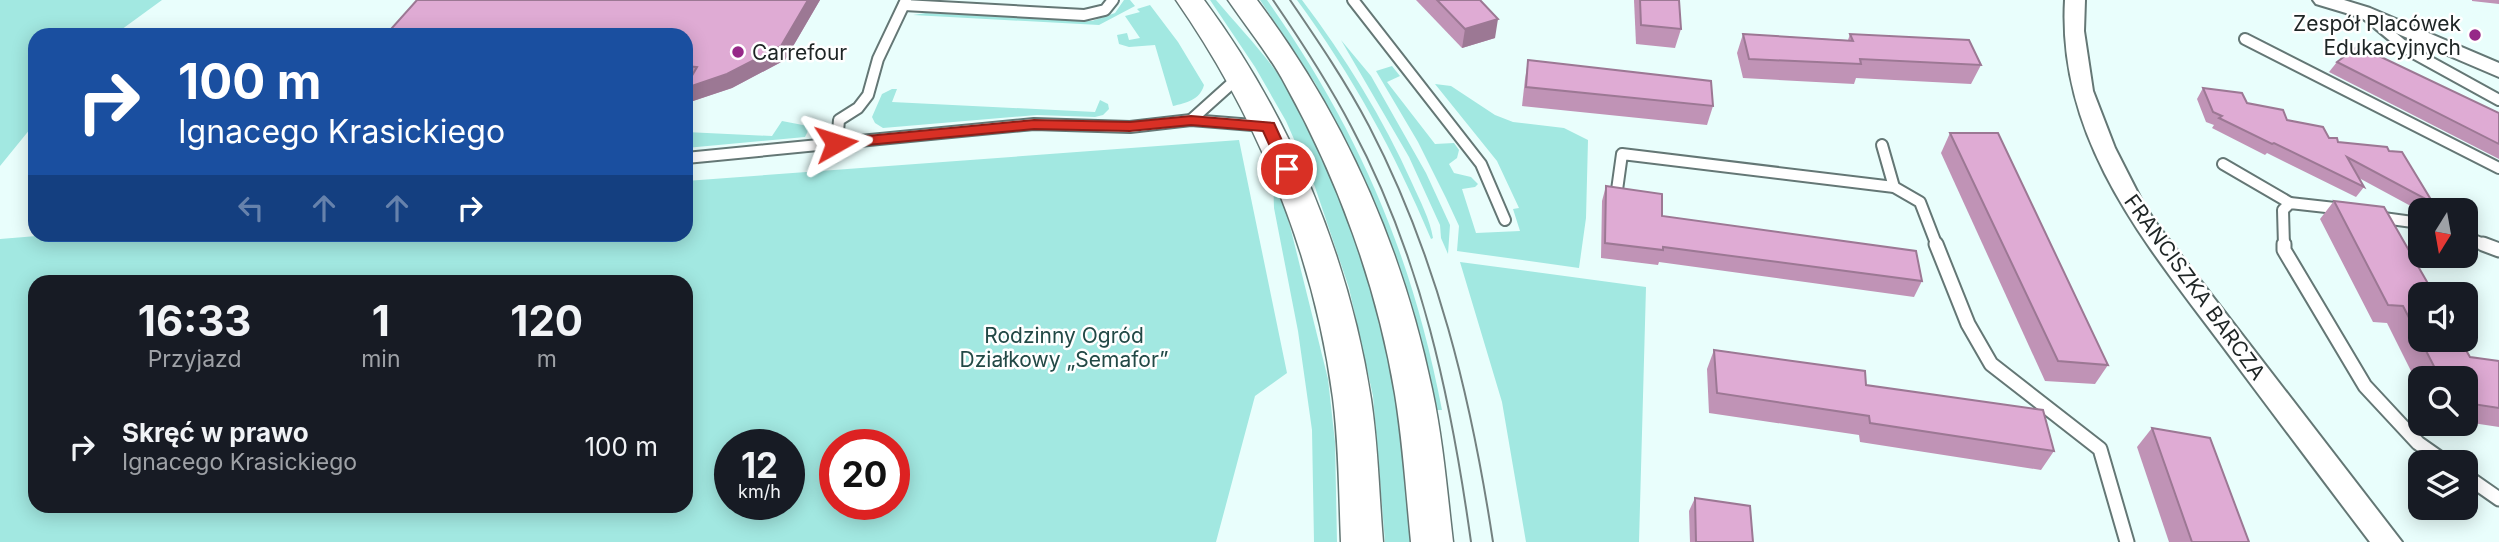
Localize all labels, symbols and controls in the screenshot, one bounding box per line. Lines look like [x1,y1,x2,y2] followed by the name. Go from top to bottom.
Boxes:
[2293,11,2461,60] place label: Zespół Placówek Edukacyjnych
[2467,27,2483,43] marker: Zespół Placówek Edukacyjnych
[752,40,847,65] place label: Carrefour
[730,44,746,60] marker: Carrefour
[178,52,322,111] text: 100 m
[63,56,154,147] icon: right
[799,106,873,180] position arrow
[178,112,505,151] text: Ignacego Krasickiego
[1257,139,1317,199] pin
[1268,150,1306,188] icon: arrive
[232,189,270,227] icon: left
[305,189,343,227] icon: ahead
[378,189,416,227] icon: ahead
[451,189,489,227] icon: right
[2119,189,2271,385] street label: FRANCISZKA BARCZA
[2408,198,2478,268] north arrow
[2408,198,2478,520] map controls
[2408,282,2478,352] button: sound
[138,295,251,346] text: 16:33
[372,295,390,346] text: 1
[510,295,583,346] text: 120
[960,323,1168,372] park label: Rodzinny Ogród Działkowy „Semafor”
[148,345,242,373] text: Przyjazd
[361,345,401,373] text: min
[537,345,557,373] text: m
[2408,366,2478,436] button: search
[122,417,309,448] text: Skręć w prawo
[63,428,101,466] icon: right
[819,429,910,520] speed limit sign: 20
[585,431,658,462] text: 100 m
[741,444,778,486] text: 12
[122,448,357,476] text: Ignacego Krasickiego
[2408,450,2478,520] button: layers
[738,481,781,502] text: km/h

